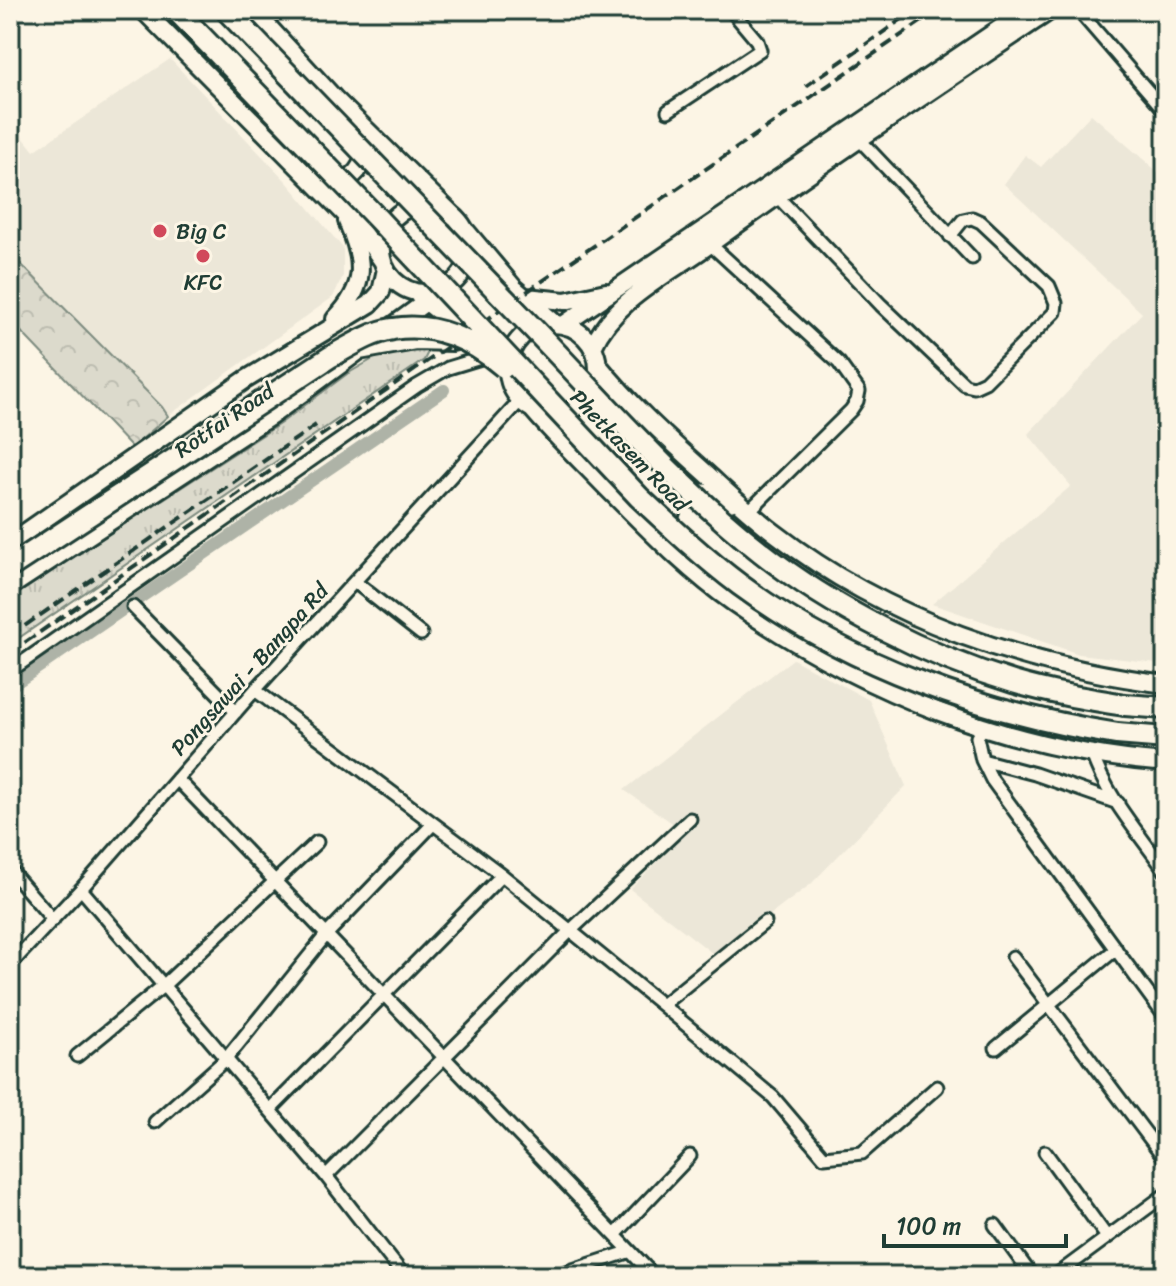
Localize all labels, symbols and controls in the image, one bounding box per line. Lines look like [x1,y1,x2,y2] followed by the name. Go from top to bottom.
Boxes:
[176,212,227,251] place label: Big C
[151,222,169,240] marker: Big C
[194,247,212,265] marker: KFC
[184,263,222,302] place label: KFC
[166,372,283,468] street label: Rotfai Road
[560,380,700,522] street label: Phetkasem Road
[160,572,339,765] street label: Pongsawai - Bangpa Rd
[884,1198,1066,1248] scale bar
[896,1205,961,1247] text: 100 m

